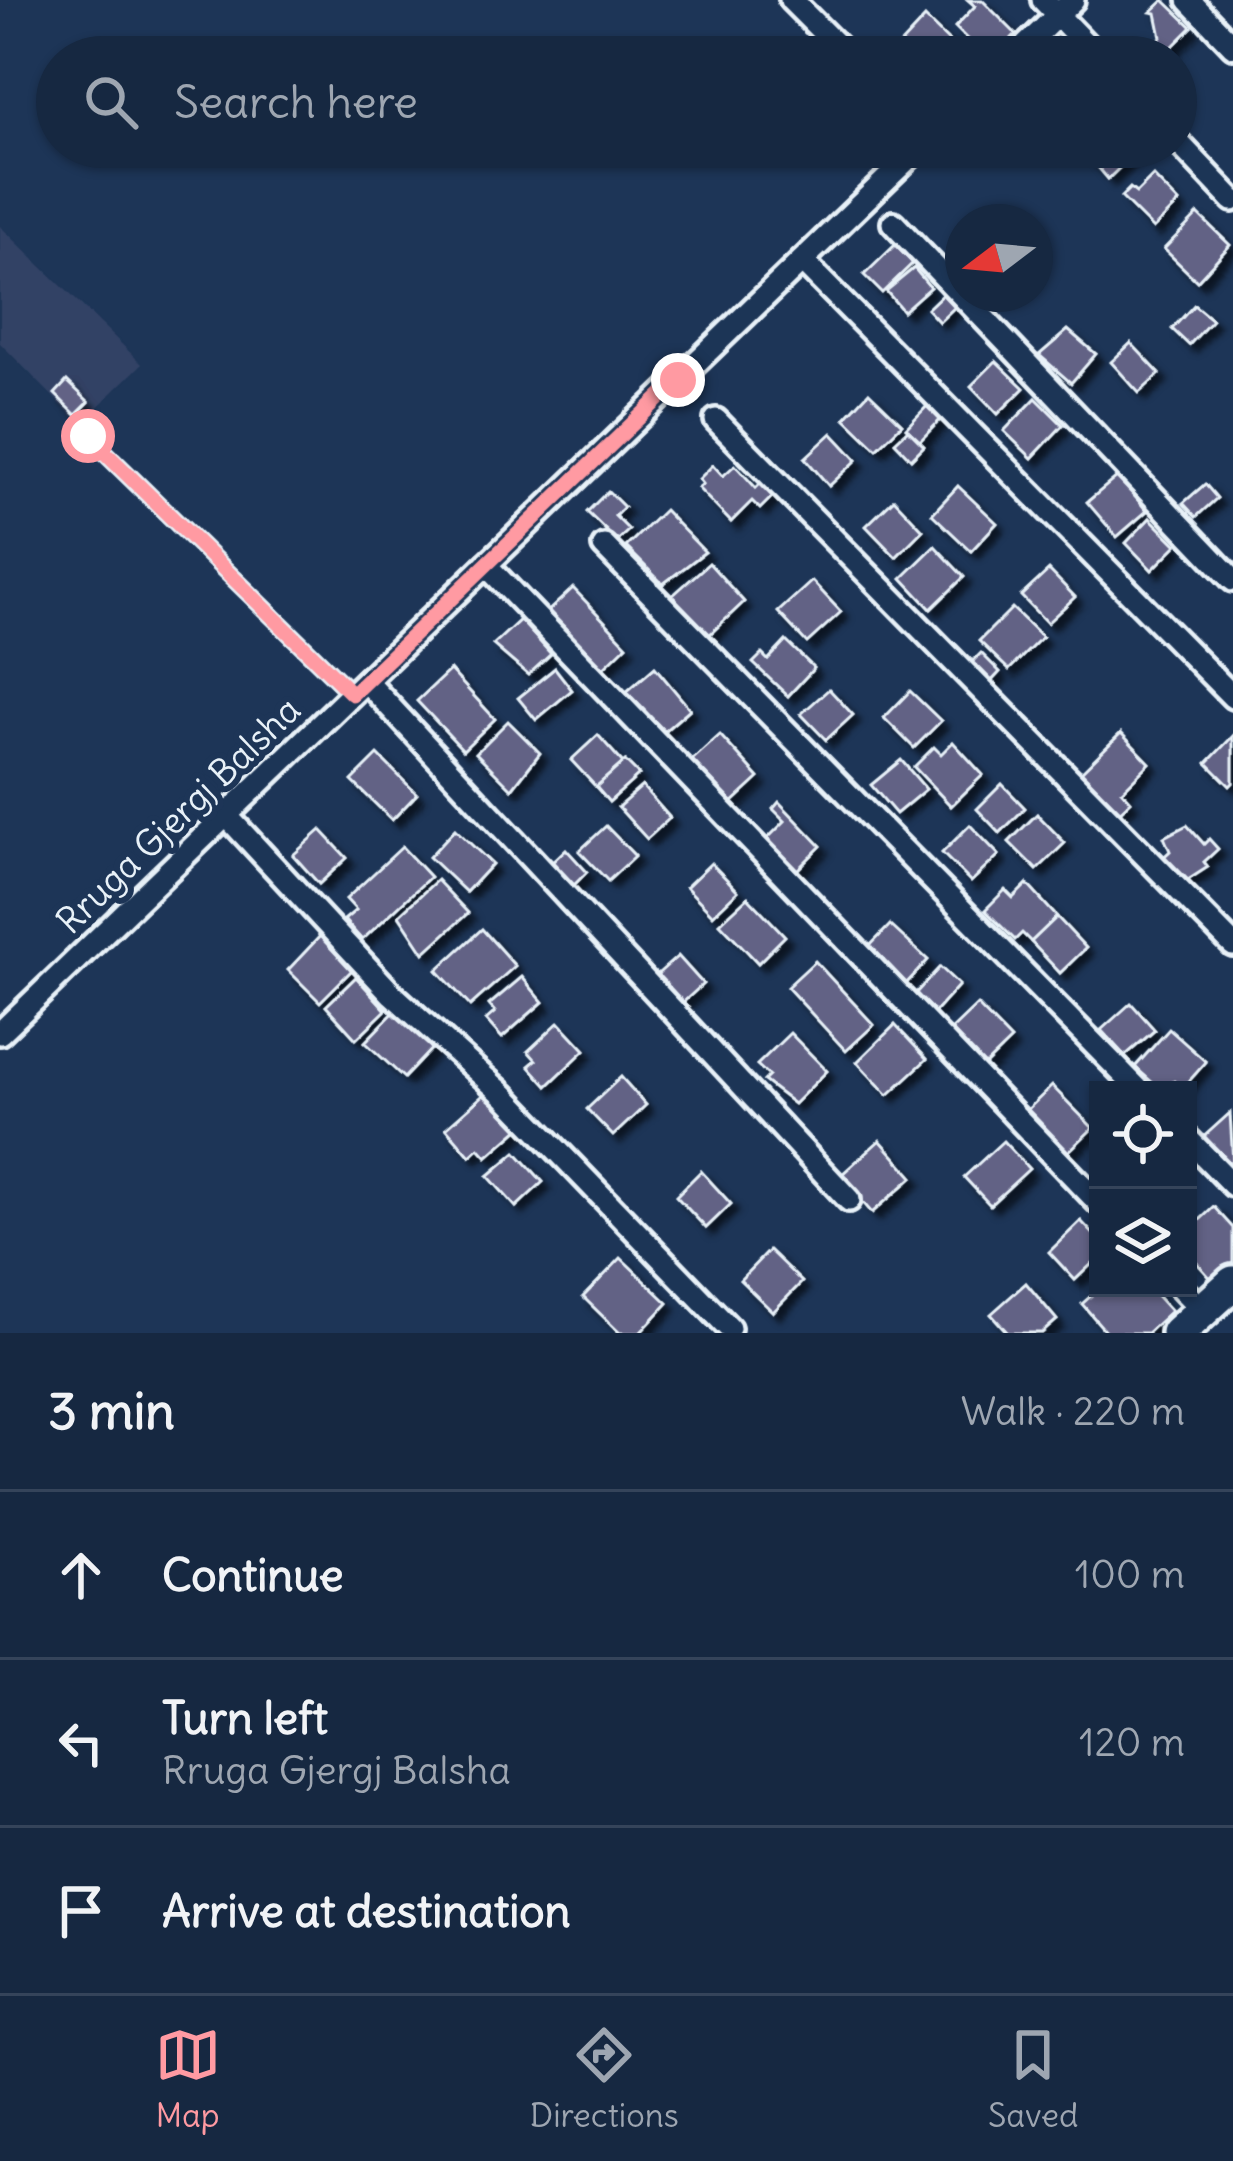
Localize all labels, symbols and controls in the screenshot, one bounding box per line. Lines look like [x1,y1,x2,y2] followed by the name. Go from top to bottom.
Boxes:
[36,36,1197,168] search box
[78,69,144,135] icon: search
[174,74,418,130] text: Search here
[945,204,1053,312] north arrow
[651,353,705,407] route end
[61,409,115,463] route start
[47,687,310,943] street label: Rruga Gjergj Balsha
[1089,1081,1197,1297] map controls
[1089,1081,1197,1189] button: locate
[1089,1189,1197,1297] button: layers
[48,1379,175,1443] text: 3 min
[961,1387,1185,1436] text: Walk · 220 m
[48,1542,114,1608] icon: ahead
[162,1547,344,1603] text: Continue
[1075,1550,1185,1599] text: 100 m
[162,1690,328,1746] text: Turn left
[48,1710,114,1776] icon: left
[1079,1718,1185,1767] text: 120 m
[162,1746,511,1795] text: Rruga Gjergj Balsha
[48,1878,114,1944] icon: arrive
[162,1883,571,1939] text: Arrive at destination
[155,2022,221,2136] tab: Map
[530,2022,679,2136] tab: Directions
[988,2022,1078,2136] tab: Saved

